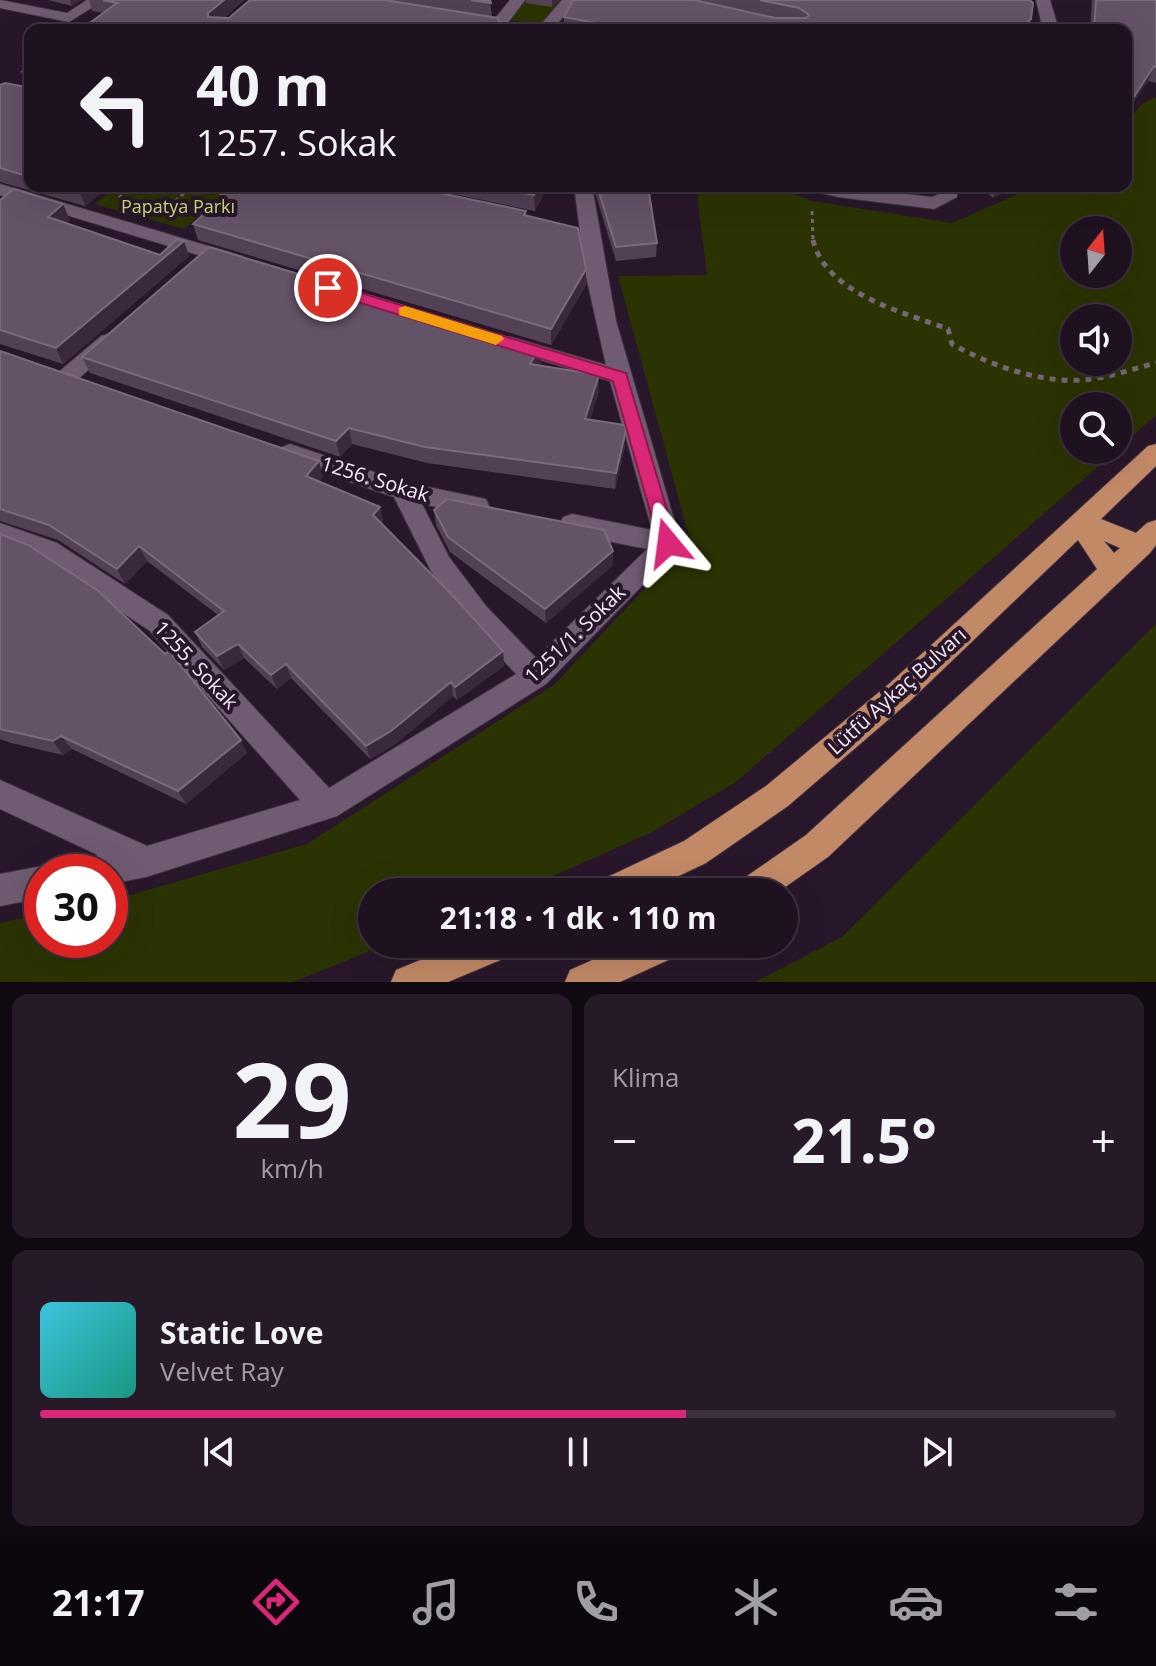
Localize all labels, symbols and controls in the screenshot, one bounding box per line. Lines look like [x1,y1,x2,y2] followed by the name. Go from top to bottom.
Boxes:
[196,46,330,122] text: 40 m
[64,56,168,160] icon: left
[196,118,396,167] text: 1257. Sokak
[121,194,235,218] park label: Papatya Parkı
[1060,216,1132,288] north arrow
[1060,216,1132,464] map controls
[294,254,362,322] pin
[306,266,350,310] icon: arrive
[1060,304,1132,376] button: sound
[1060,392,1132,464] button: search
[318,449,433,508] street label: 1256. Sokak
[626,501,710,585] position arrow
[518,578,631,689] street label: 1251/1. Sokak
[149,615,245,715] street label: 1255. Sokak
[822,621,972,760] street label: Lütfü Aykaç Bulvarı
[24,854,128,958] speed limit sign: 30
[440,897,716,938] text: 21:18 · 1 dk · 110 m
[233,1027,351,1168] text: 29
[612,1059,680,1095] text: Klima
[791,1099,937,1181] text: 21.5°
[612,1110,637,1170] text: −
[1091,1110,1116,1170] text: +
[260,1150,324,1186] text: km/h
[160,1312,323,1353] text: Static Love
[160,1353,284,1389] text: Velvet Ray
[197,1430,241,1474] icon: previous
[556,1430,600,1474] icon: pause
[915,1430,959,1474] icon: next
[248,1574,304,1630] icon: directions
[408,1574,464,1630] icon: music
[568,1574,624,1630] icon: phone
[728,1574,784,1630] icon: climate
[888,1574,944,1630] icon: car
[1048,1574,1104,1630] icon: filters
[52,1578,145,1627] text: 21:17

